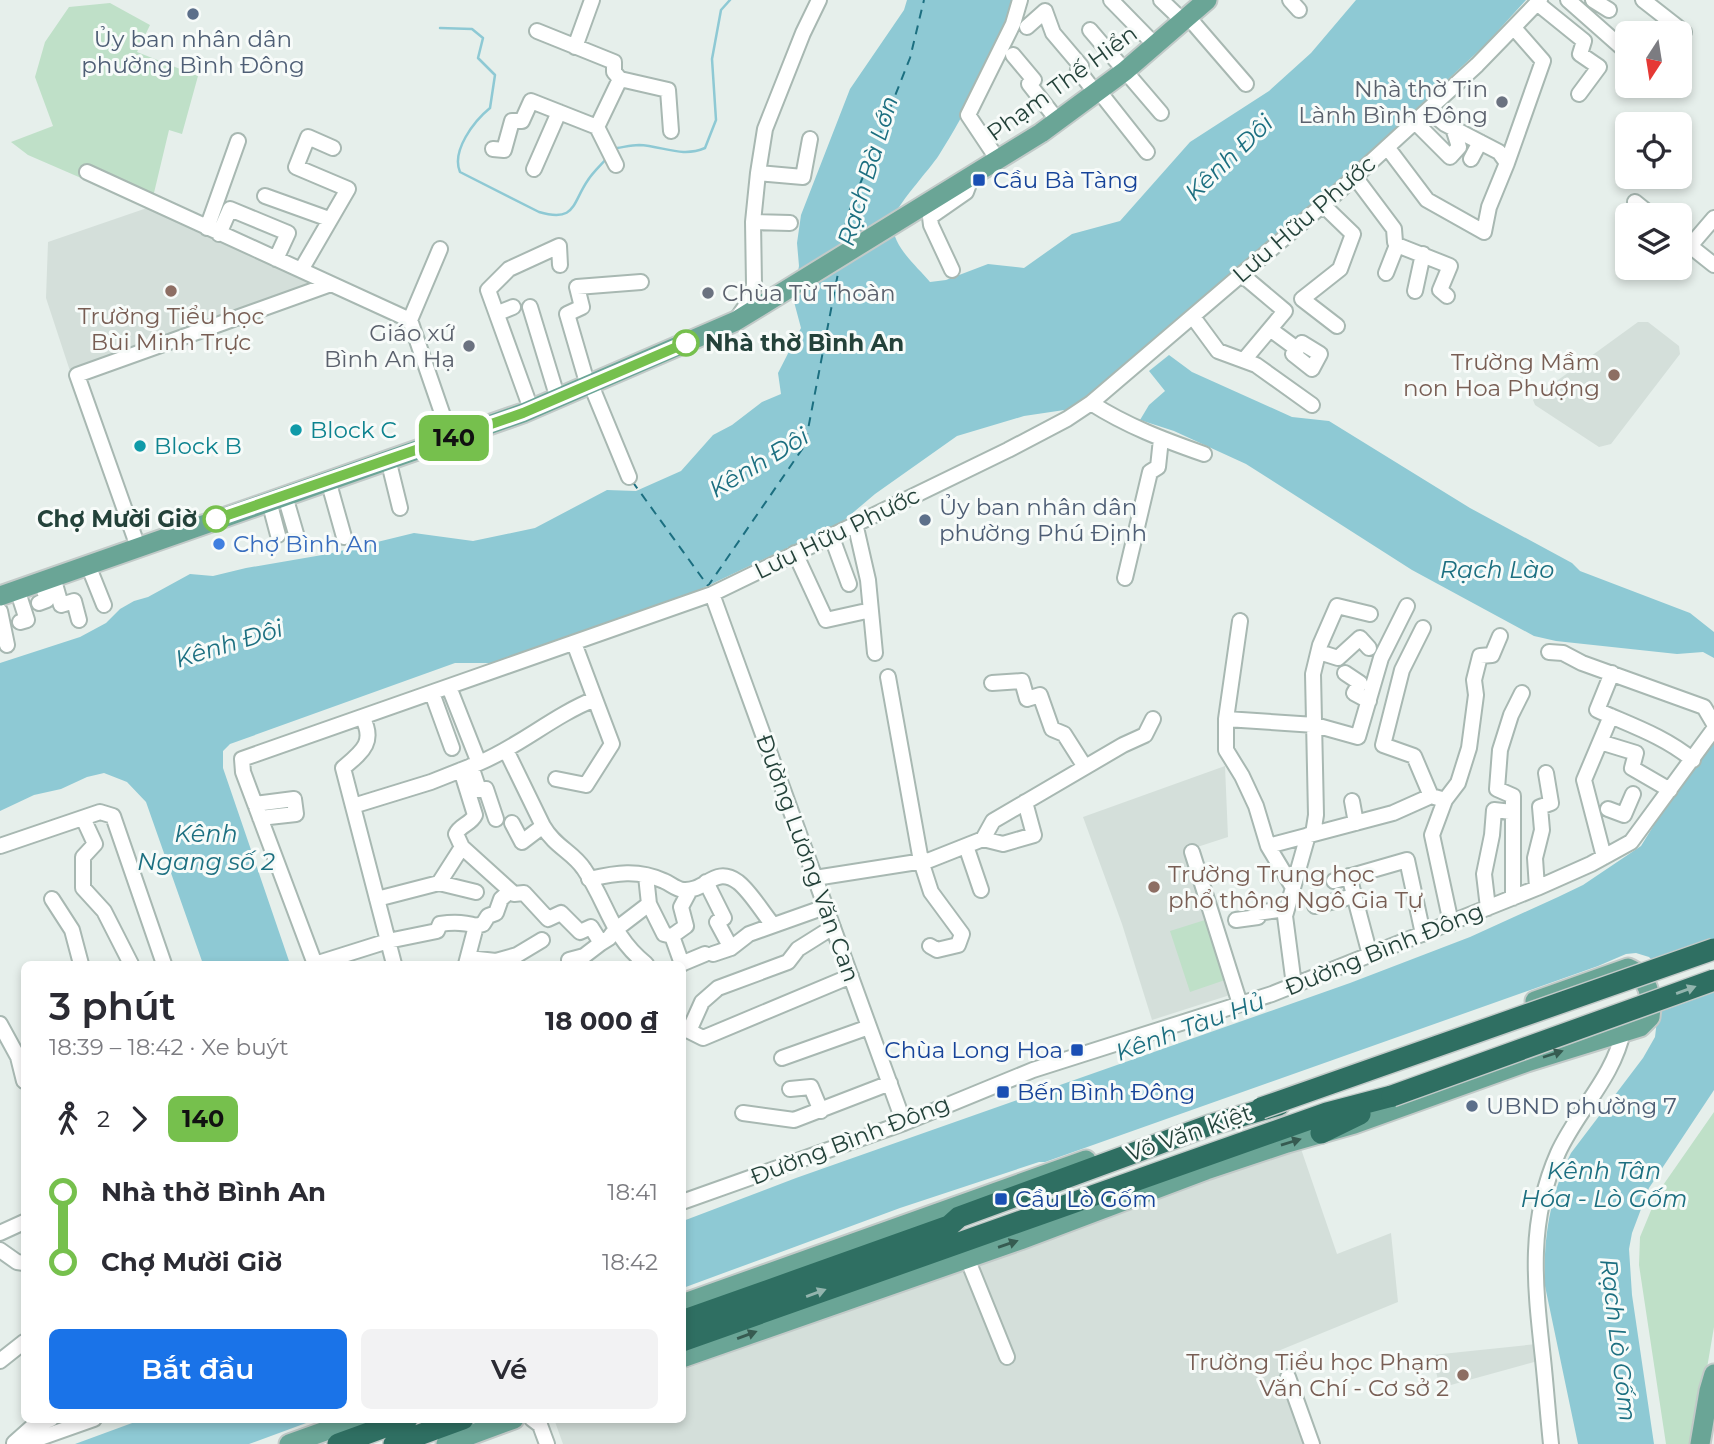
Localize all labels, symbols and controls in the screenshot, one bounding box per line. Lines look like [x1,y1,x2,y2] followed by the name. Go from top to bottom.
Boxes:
[185,6,201,22] marker: Ủy ban nhân dân phường Bình Đông
[981,19,1143,147] street label: Phạm Thế Hiển
[1615,21,1692,98] north arrow
[1615,21,1692,280] map controls
[81,25,305,79] place label: Ủy ban nhân dân phường Bình Đông
[1298,75,1488,129] place label: Nhà thờ Tin Lành Bình Đông
[831,92,904,249] water label: Rạch Bà Lớn
[1494,94,1510,110] marker: Nhà thờ Tin Lành Bình Đông
[1179,108,1279,207] water label: Kênh Đôi
[1615,112,1692,189] button: locate
[1227,149,1381,289] street label: Lưu Hữu Phước
[993,166,1139,194] place label: Cầu Bà Tàng
[971,172,987,188] marker: Cầu Bà Tàng
[1615,203,1692,280] button: layers
[722,279,896,307] place label: Chùa Từ Thoàn
[163,283,179,299] marker: Trường Tiểu học Bùi Minh Trực
[700,285,716,301] marker: Chùa Từ Thoàn
[78,302,264,356] place label: Trường Tiểu học Bùi Minh Trực
[324,319,455,373] place label: Giáo xứ Bình An Hạ
[705,329,904,357] place label: Nhà thờ Bình An
[673,330,699,356] marker: Nhà thờ Bình An
[461,338,477,354] marker: Giáo xứ Bình An Hạ
[1403,348,1600,402] place label: Trường Mầm non Hoa Phượng
[1606,367,1622,383] marker: Trường Mầm non Hoa Phượng
[414,415,494,461] line badge: 140
[310,416,397,444] place label: Block C
[704,421,814,504] water label: Kênh Đôi
[288,422,304,438] marker: Block C
[433,423,475,452] text: 140
[154,432,242,460] place label: Block B
[132,438,148,454] marker: Block B
[750,481,924,585] street label: Lưu Hữu Phước
[939,493,1147,547] place label: Ủy ban nhân dân phường Phú Định
[37,505,197,533] place label: Chợ Mười Giờ
[203,506,229,532] marker: Chợ Mười Giờ
[917,512,933,528] marker: Ủy ban nhân dân phường Phú Định
[233,530,378,558] place label: Chợ Bình An
[211,536,227,552] marker: Chợ Bình An
[1440,555,1554,584] water label: Rạch Lào
[171,613,287,674] water label: Kênh Đôi
[750,730,866,986] street label: Đường Lương Văn Can
[137,819,275,876] water label: Kênh Ngang số 2
[1168,860,1424,914] place label: Trường Trung học phổ thông Ngô Gia Tự
[1146,879,1162,895] marker: Trường Trung học phổ thông Ngô Gia Tự
[1281,896,1487,1002] street label: Đường Bình Đông
[49,983,176,1030] text: 3 phút
[1676,984,1697,995] one-way arrow
[1111,986,1268,1067] water label: Kênh Tàu Hủ
[545,1005,658,1037] text: 18 000 ₫
[49,1033,289,1061] text: 18:39 – 18:42 · Xe buýt
[884,1036,1063,1064] place label: Chùa Long Hoa
[1069,1042,1085,1058] marker: Chùa Long Hoa
[1543,1048,1564,1059] one-way arrow
[1017,1078,1195,1106] place label: Bến Bình Đông
[995,1084,1011,1100] marker: Bến Bình Đông
[746,1089,954,1191] street label: Đường Bình Đông
[1486,1092,1677,1120] place label: UBND phường 7
[1123,1098,1255,1168] street label: Võ Văn Kiệt
[1464,1098,1480,1114] marker: UBND phường 7
[49,1100,87,1138] icon: walk
[120,1100,158,1138] icon: forward
[182,1104,224,1133] text: 140
[97,1105,110,1133] text: 2
[1281,1136,1302,1146] one-way arrow
[1521,1156,1687,1213] water label: Kênh Tân Hóa - Lò Gốm
[101,1176,326,1208] text: Nhà thờ Bình An
[607,1178,658,1206] text: 18:41
[1015,1185,1157,1213] place label: Cầu Lò Gốm
[993,1191,1009,1207] marker: Cầu Lò Gốm
[997,1238,1018,1249] one-way arrow
[101,1246,282,1278] text: Chợ Mười Giờ
[602,1248,658,1276] text: 18:42
[1594,1257,1643,1423] water label: Rạch Lò Gốm
[806,1287,827,1298] one-way arrow
[49,1329,347,1409] button: Bắt đầu
[361,1329,658,1409] button: Vé
[736,1329,757,1340] one-way arrow
[1186,1348,1449,1402] place label: Trường Tiểu học Phạm Văn Chí - Cơ sở 2
[1455,1367,1471,1383] marker: Trường Tiểu học Phạm Văn Chí - Cơ sở 2

